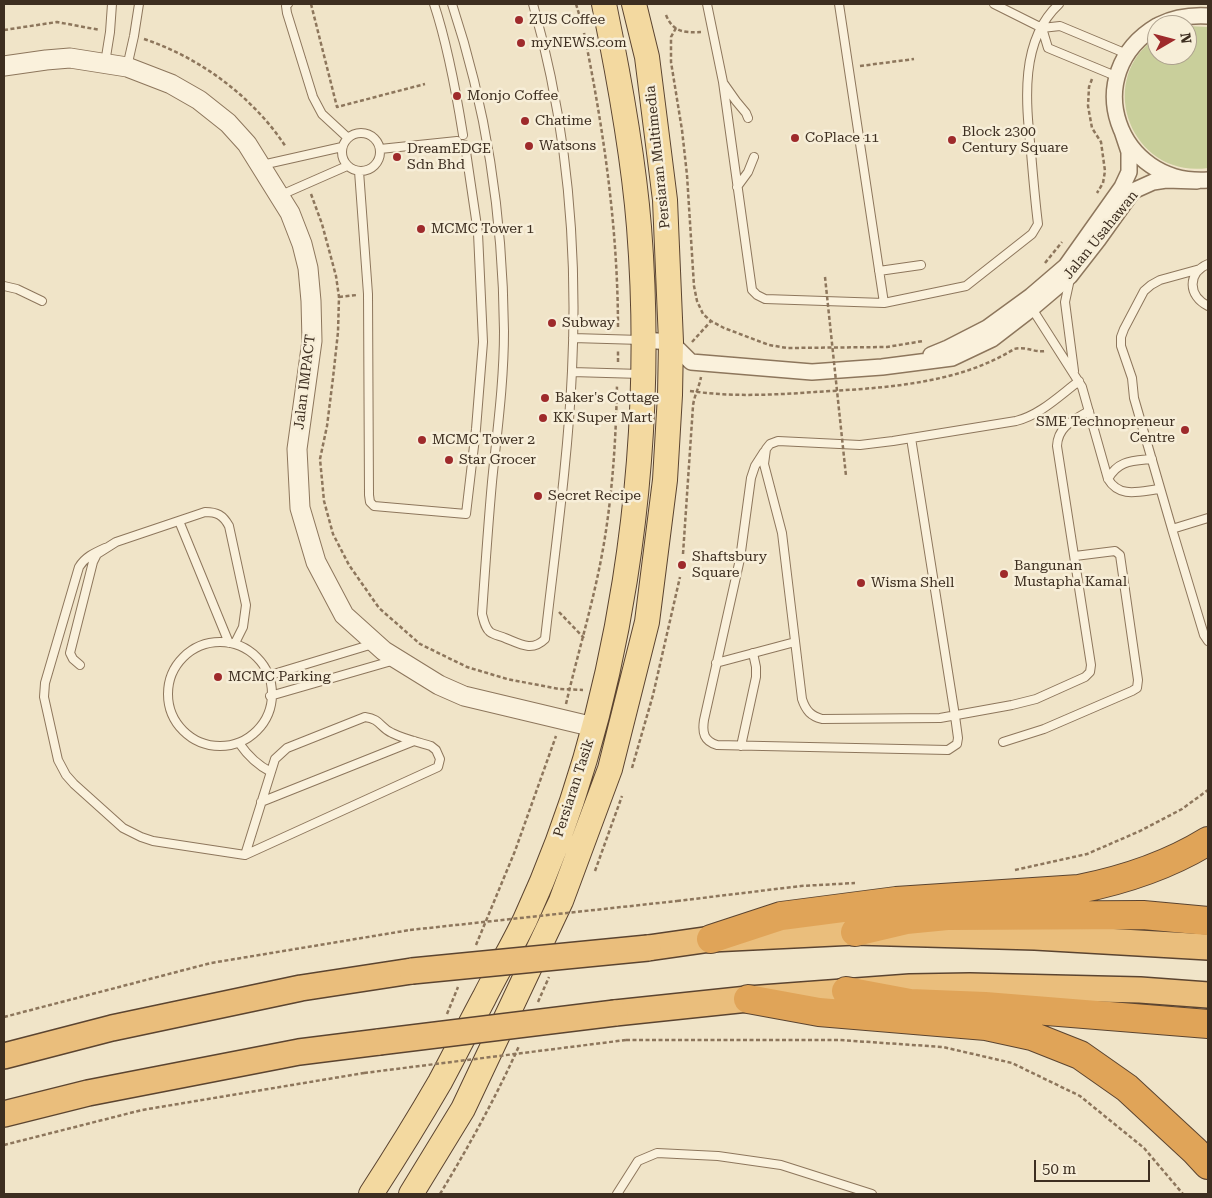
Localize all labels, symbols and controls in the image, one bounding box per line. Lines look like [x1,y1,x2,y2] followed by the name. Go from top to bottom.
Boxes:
[529,12,605,28] place label: ZUS Coffee
[513,14,525,26] marker: ZUS Coffee
[1147,15,1197,65] north arrow
[1177,32,1195,45] text: N
[531,35,627,51] place label: myNEWS.com
[515,37,527,49] marker: myNEWS.com
[642,84,674,230] street label: Persiaran Multimedia
[467,88,558,104] place label: Monjo Coffee
[451,90,463,102] marker: Monjo Coffee
[535,113,592,129] place label: Chatime
[519,115,531,127] marker: Chatime
[962,124,1068,156] place label: Block 2300 Century Square
[805,130,879,146] place label: CoPlace 11
[789,132,801,144] marker: CoPlace 11
[946,134,958,146] marker: Block 2300 Century Square
[539,138,596,154] place label: Watsons
[523,140,535,152] marker: Watsons
[407,141,491,174] place label: DreamEDGE Sdn Bhd
[391,151,403,163] marker: DreamEDGE Sdn Bhd
[1060,187,1142,283] street label: Jalan Usahawan
[431,221,534,237] place label: MCMC Tower 1
[415,223,427,235] marker: MCMC Tower 1
[562,315,615,331] place label: Subway
[546,317,558,329] marker: Subway
[291,333,319,431] street label: Jalan IMPACT
[555,390,659,406] place label: Baker's Cottage
[539,392,551,404] marker: Baker's Cottage
[553,410,652,426] place label: KK Super Mart
[537,412,549,424] marker: KK Super Mart
[1036,414,1175,447] place label: SME Technopreneur Centre
[1179,424,1191,436] marker: SME Technopreneur Centre
[432,432,535,448] place label: MCMC Tower 2
[416,434,428,446] marker: MCMC Tower 2
[459,452,536,468] place label: Star Grocer
[443,454,455,466] marker: Star Grocer
[548,488,641,504] place label: Secret Recipe
[532,490,544,502] marker: Secret Recipe
[692,549,767,582] place label: Shaftsbury Square
[1014,558,1127,590] place label: Bangunan Mustapha Kamal
[676,559,688,571] marker: Shaftsbury Square
[998,568,1010,580] marker: Bangunan Mustapha Kamal
[871,575,954,591] place label: Wisma Shell
[855,577,867,589] marker: Wisma Shell
[228,669,331,685] place label: MCMC Parking
[212,671,224,683] marker: MCMC Parking
[550,737,598,839] street label: Persiaran Tasik
[1037,1150,1153,1182] scale bar
[1042,1160,1076,1178] text: 50 m

